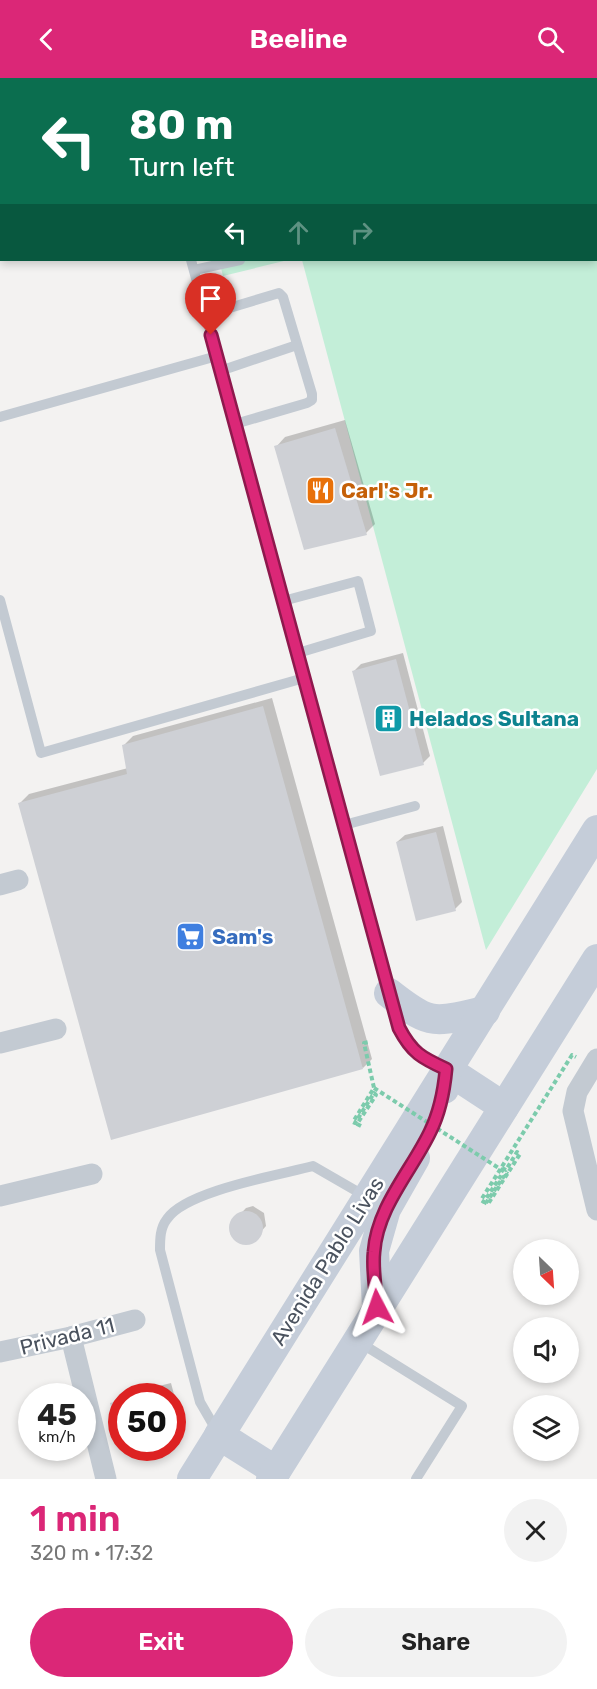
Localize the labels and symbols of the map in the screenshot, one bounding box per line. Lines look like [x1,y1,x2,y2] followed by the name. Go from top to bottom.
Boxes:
[185,273,236,335] pin
[304,474,336,506] restaurant icon: Carl's Jr.
[341,478,433,503] place label: Carl's Jr.
[372,702,404,734] building icon: Helados Sultana
[409,706,579,731] place label: Helados Sultana
[175,920,207,952] supermarket icon: Sam's
[212,924,273,949] place label: Sam's
[265,1172,389,1350] street label: Avenida Pablo Livas
[513,1239,579,1305] north arrow
[345,1275,409,1339] position arrow
[17,1312,117,1360] street label: Privada 11
[108,1383,186,1461] speed limit sign: 50

